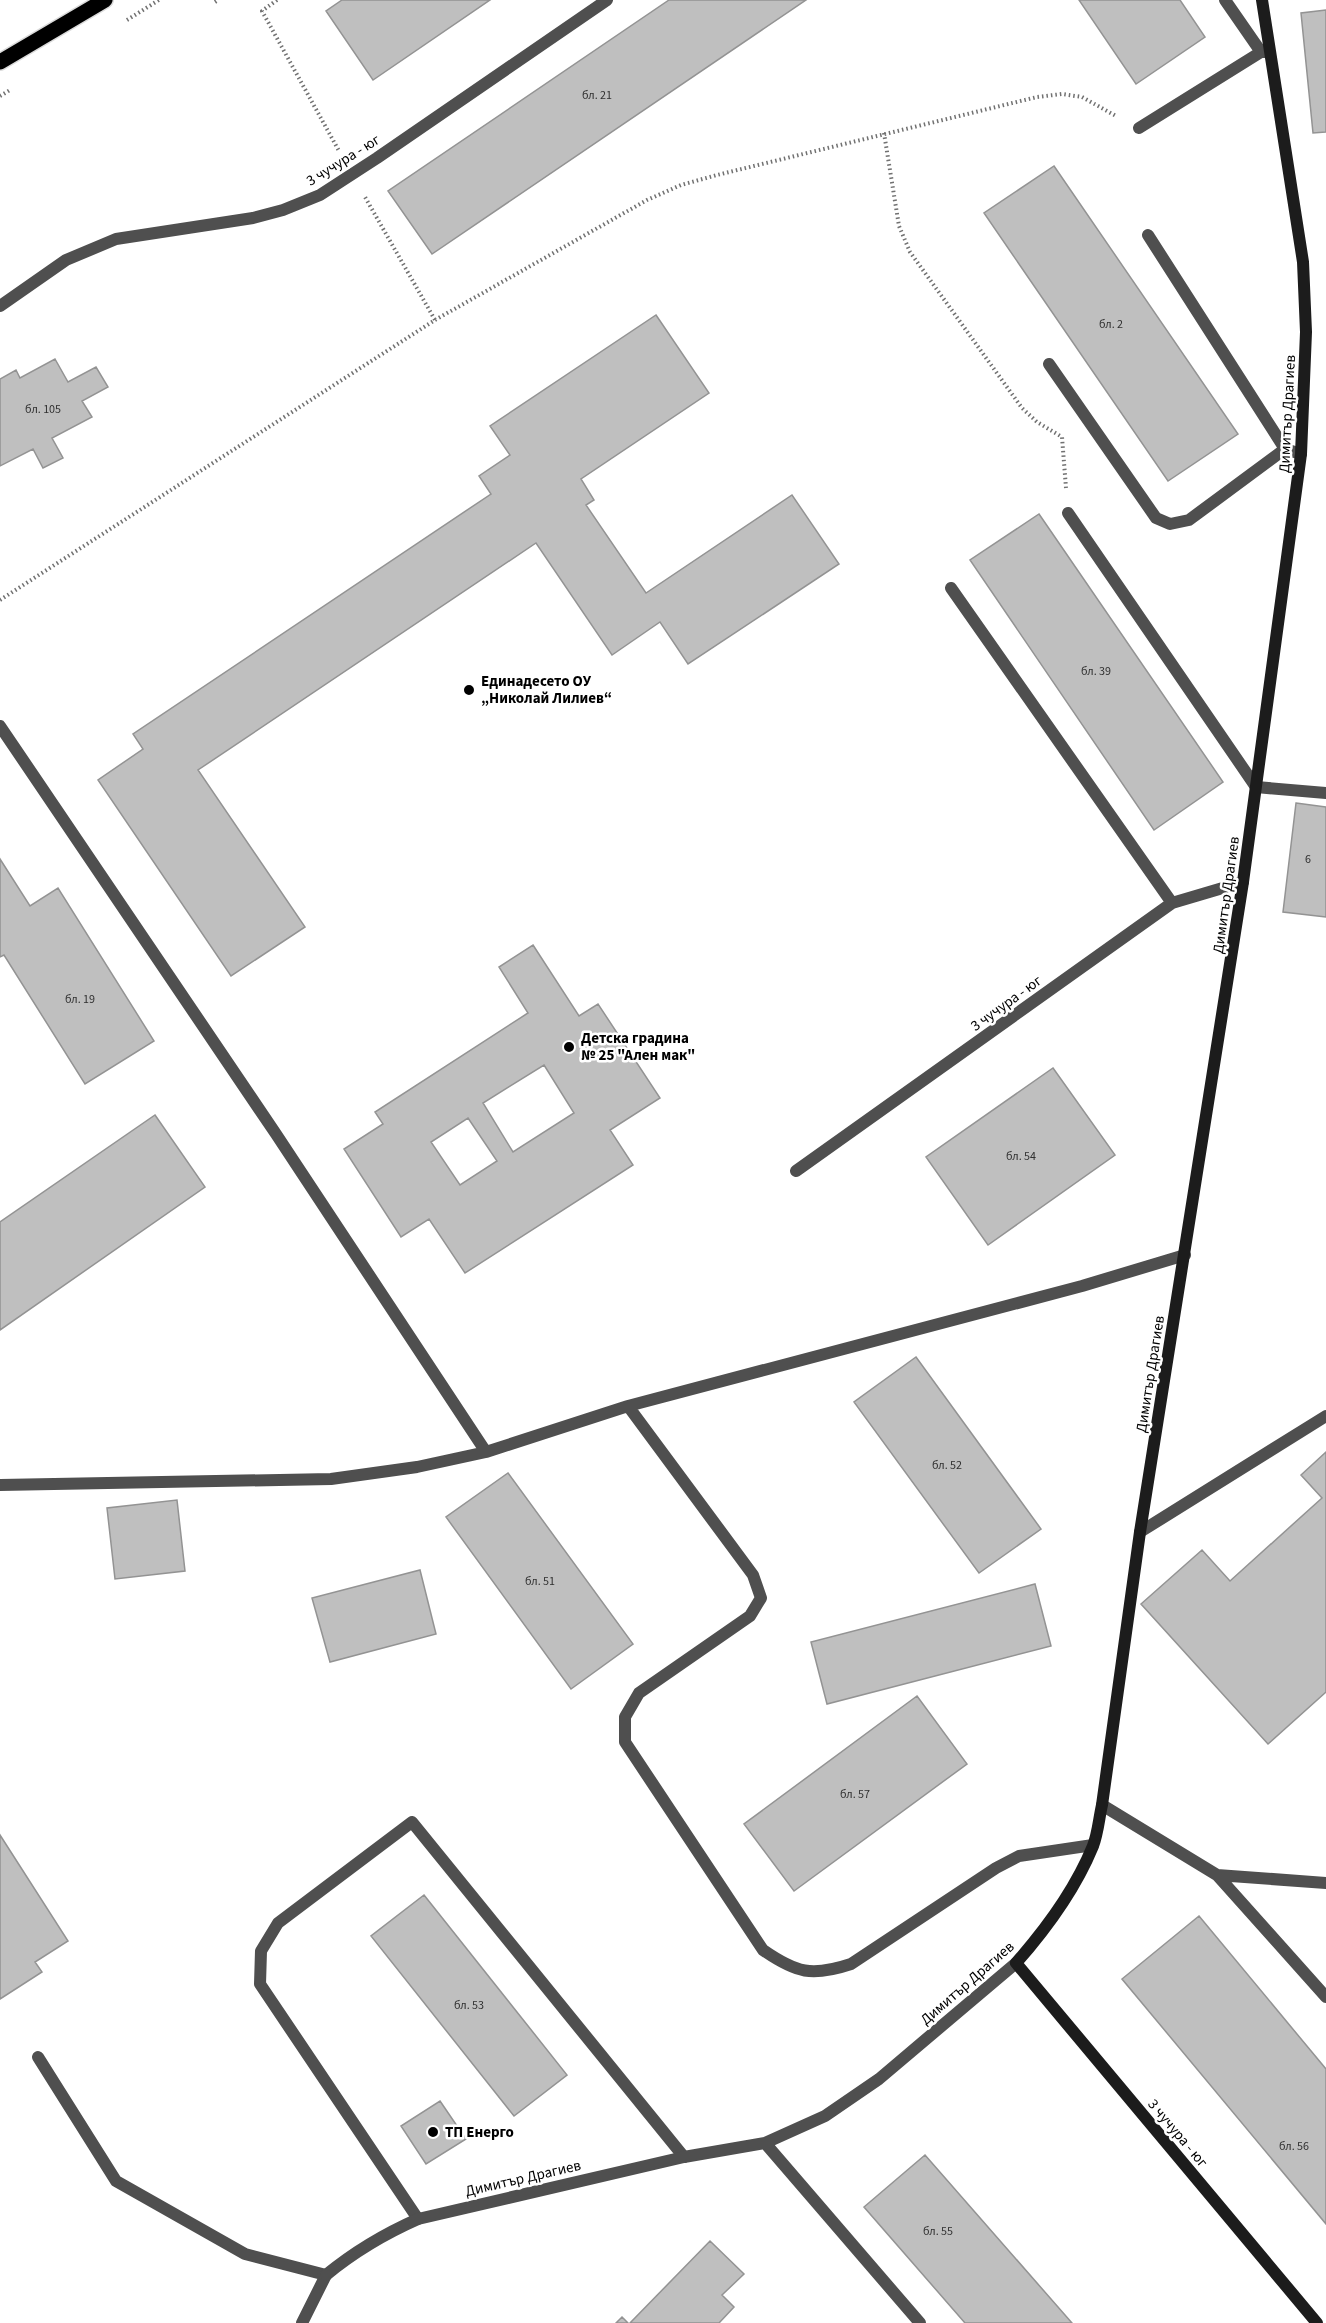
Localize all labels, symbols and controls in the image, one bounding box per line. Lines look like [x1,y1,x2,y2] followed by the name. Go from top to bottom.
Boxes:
[582,87,612,104] house number: бл. 21
[302,129,384,191] street label: 3 чучура - юг
[1099,316,1123,333] house number: бл. 2
[1274,354,1301,474] street label: Димитър Драгиев
[25,401,61,418] house number: бл. 105
[1081,663,1111,680] house number: бл. 39
[481,671,612,709] place label: Единадесето ОУ „Николай Лилиев“
[462,683,476,697] marker: Единадесето ОУ „Николай Лилиев“
[1208,835,1245,955] street label: Димитър Драгиев
[1305,851,1311,868] house number: 6
[966,970,1046,1036] street label: 3 чучура - юг
[65,991,95,1008] house number: бл. 19
[581,1028,695,1066] place label: Детска градина № 25 "Ален мак"
[562,1040,576,1054] marker: Детска градина № 25 "Ален мак"
[1006,1148,1036,1165] house number: бл. 54
[1131,1314,1170,1434] street label: Димитър Драгиев
[932,1457,962,1474] house number: бл. 52
[525,1573,555,1590] house number: бл. 51
[840,1786,870,1803] house number: бл. 57
[916,1936,1019,2030] street label: Димитър Драгиев
[454,1997,484,2014] house number: бл. 53
[1143,2095,1212,2172] street label: 3 чучура - юг
[445,2122,514,2143] place label: ТП Енерго
[426,2125,440,2139] marker: ТП Енерго
[1279,2138,1309,2155] house number: бл. 56
[463,2155,583,2202] street label: Димитър Драгиев
[923,2223,953,2240] house number: бл. 55

